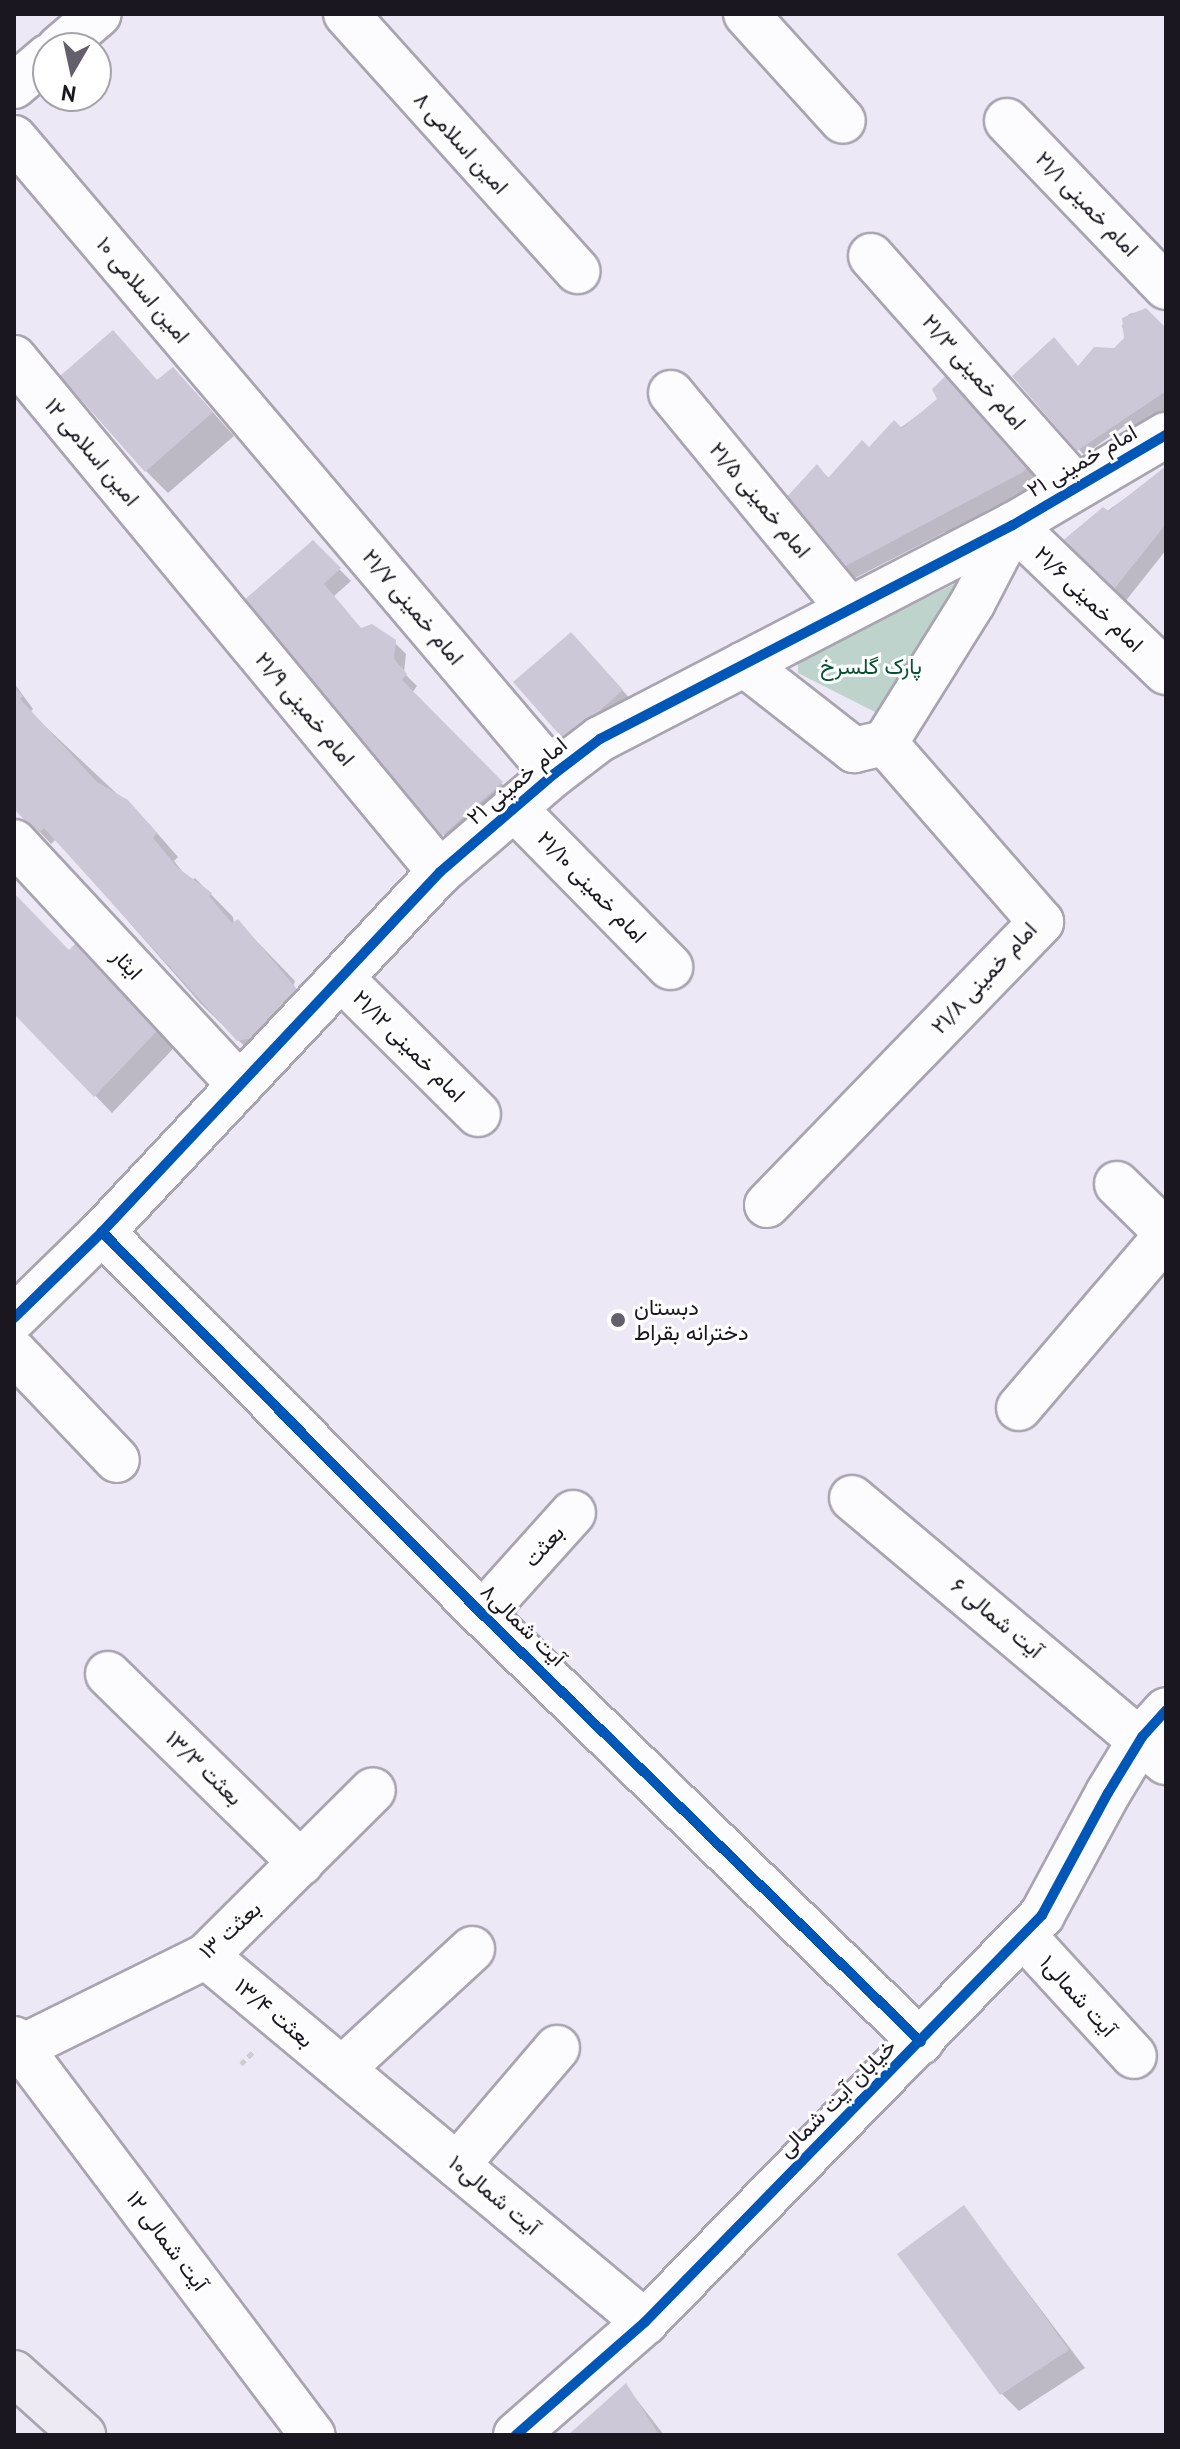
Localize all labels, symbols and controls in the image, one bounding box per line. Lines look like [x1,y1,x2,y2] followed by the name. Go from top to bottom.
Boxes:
[32,32,112,112] north arrow
[59,79,78,109] text: N
[408,87,514,199] street label: امین اسلامی ۸
[1030,146,1144,262] street label: امام خمینی ۲۱/۱
[91,231,195,349] street label: امین اسلامی ۱۰
[917,309,1031,435] street label: امام خمینی ۲۱/۳
[39,393,145,511] street label: امین اسلامی ۱۲
[1022,419,1142,503] street label: امام خمینی ۲۱
[704,437,816,563] street label: امام خمینی ۲۱/۵
[1029,541,1149,657] street label: امام خمینی ۲۱/۶
[357,544,469,670] street label: امام خمینی ۲۱/۷
[250,647,360,771] street label: امام خمینی ۲۱/۹
[820,654,922,680] park label: پارک گلسرخ
[462,732,572,830] street label: امام خمینی ۲۱
[532,825,652,949] street label: امام خمینی ۲۱/۱۰
[926,917,1042,1039] street label: امام خمینی ۲۱/۸
[106,943,148,985] street label: ایثار
[347,984,471,1108] street label: امام خمینی ۲۱/۱۲
[634,1294,749,1346] place label: دبستان دخترانه بقراط
[609,1311,627,1329] marker: دبستان دخترانه بقراط
[518,1520,570,1572] street label: بعثت
[946,1572,1048,1664] street label: آیت شمالی ۶
[475,1578,571,1672] street label: آیت شمالی۸
[160,1725,248,1811] street label: بعثت ۱۳/۳
[194,1895,266,1965] street label: بعثت ۱۳
[1034,1950,1122,2042] street label: آیت شمالی۱
[229,1973,319,2053] street label: بعثت ۱۳/۴
[772,2033,902,2163] street label: خیابان آیت شمالی
[443,2149,545,2241] street label: آیت شمالی۱۰
[121,2186,213,2296] street label: آیت شمالی ۱۲

